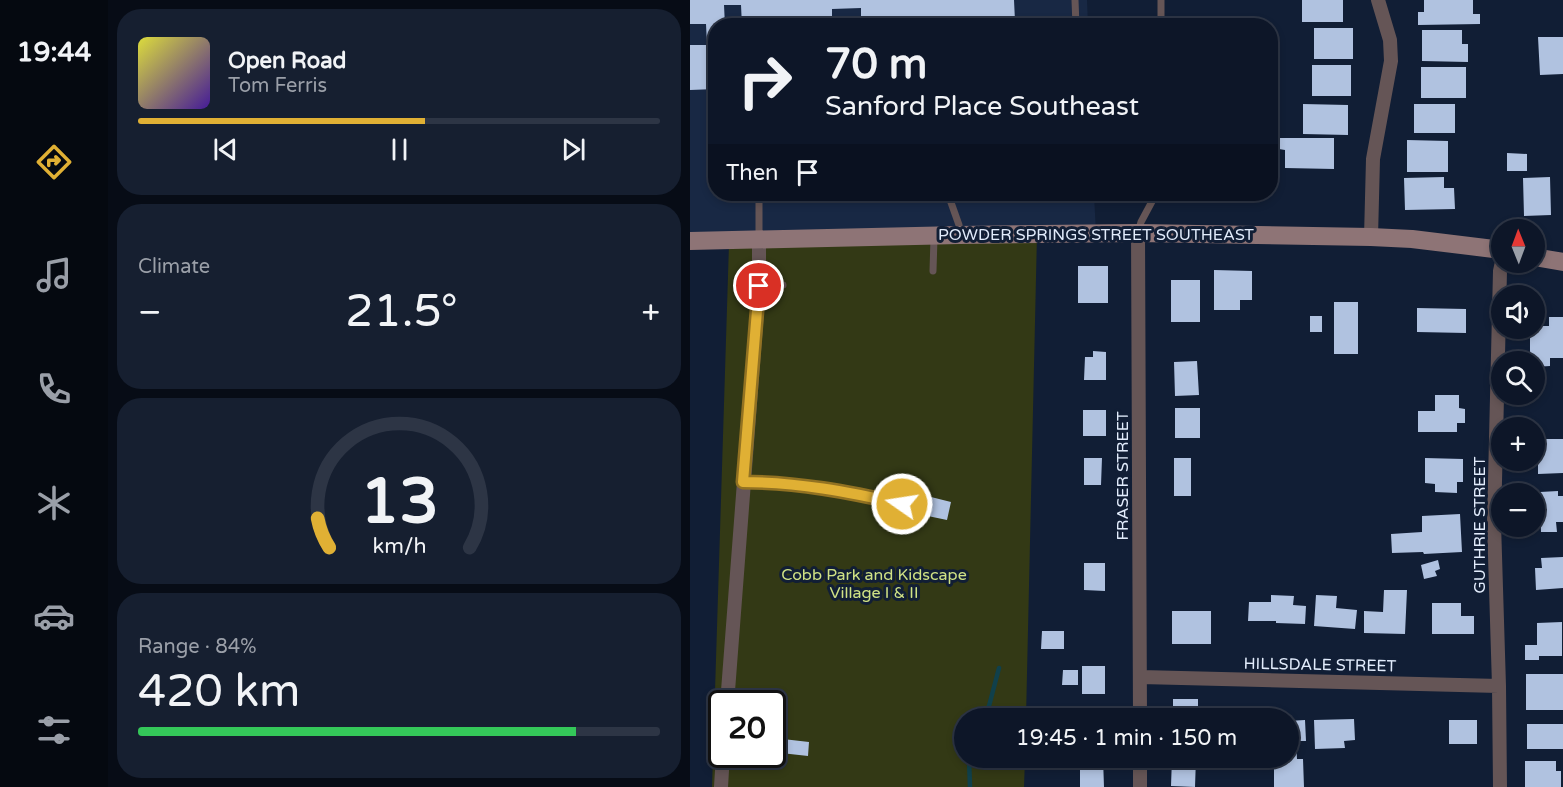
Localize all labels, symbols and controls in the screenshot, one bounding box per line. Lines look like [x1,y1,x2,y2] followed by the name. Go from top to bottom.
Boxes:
[17,36,91,69] text: 19:44
[825,39,927,90] text: 70 m
[726,42,804,120] icon: right
[228,48,346,74] text: Open Road
[228,74,327,98] text: Tom Ferris
[825,90,1139,123] text: Sanford Place Southeast
[209,133,242,166] icon: previous
[383,133,416,166] icon: pause
[557,133,590,166] icon: next
[33,141,75,183] icon: directions
[791,156,824,189] icon: arrive
[726,160,779,186] text: Then
[1491,219,1545,273] north arrow
[1491,219,1545,537] map controls
[938,225,1254,245] street label: POWDER SPRINGS STREET SOUTHEAST
[33,254,75,296] icon: music
[138,255,210,279] text: Climate
[733,260,784,311] pin
[742,269,775,302] icon: arrive
[345,285,458,339] text: 21.5°
[1491,285,1545,339] button: sound
[138,293,162,332] text: −
[641,293,660,332] text: +
[1491,351,1545,405] button: search
[33,368,75,410] icon: phone
[1113,411,1133,541] street label: FRASER STREET
[1491,417,1545,471] button: +
[1470,456,1490,593] street label: GUTHRIE STREET
[360,465,438,540] text: 13
[870,472,934,536] position arrow
[33,482,75,524] icon: climate
[1491,483,1545,537] button: −
[372,533,426,559] text: km/h
[781,565,967,603] park label: Cobb Park and Kidscape Village I & II
[33,595,75,637] icon: car
[138,635,257,659] text: Range · 84%
[1243,654,1397,676] street label: HILLSDALE STREET
[138,665,300,719] text: 420 km
[708,690,786,768] speed limit sign: 20
[33,709,75,751] icon: filters
[1016,725,1237,751] text: 19:45 · 1 min · 150 m

